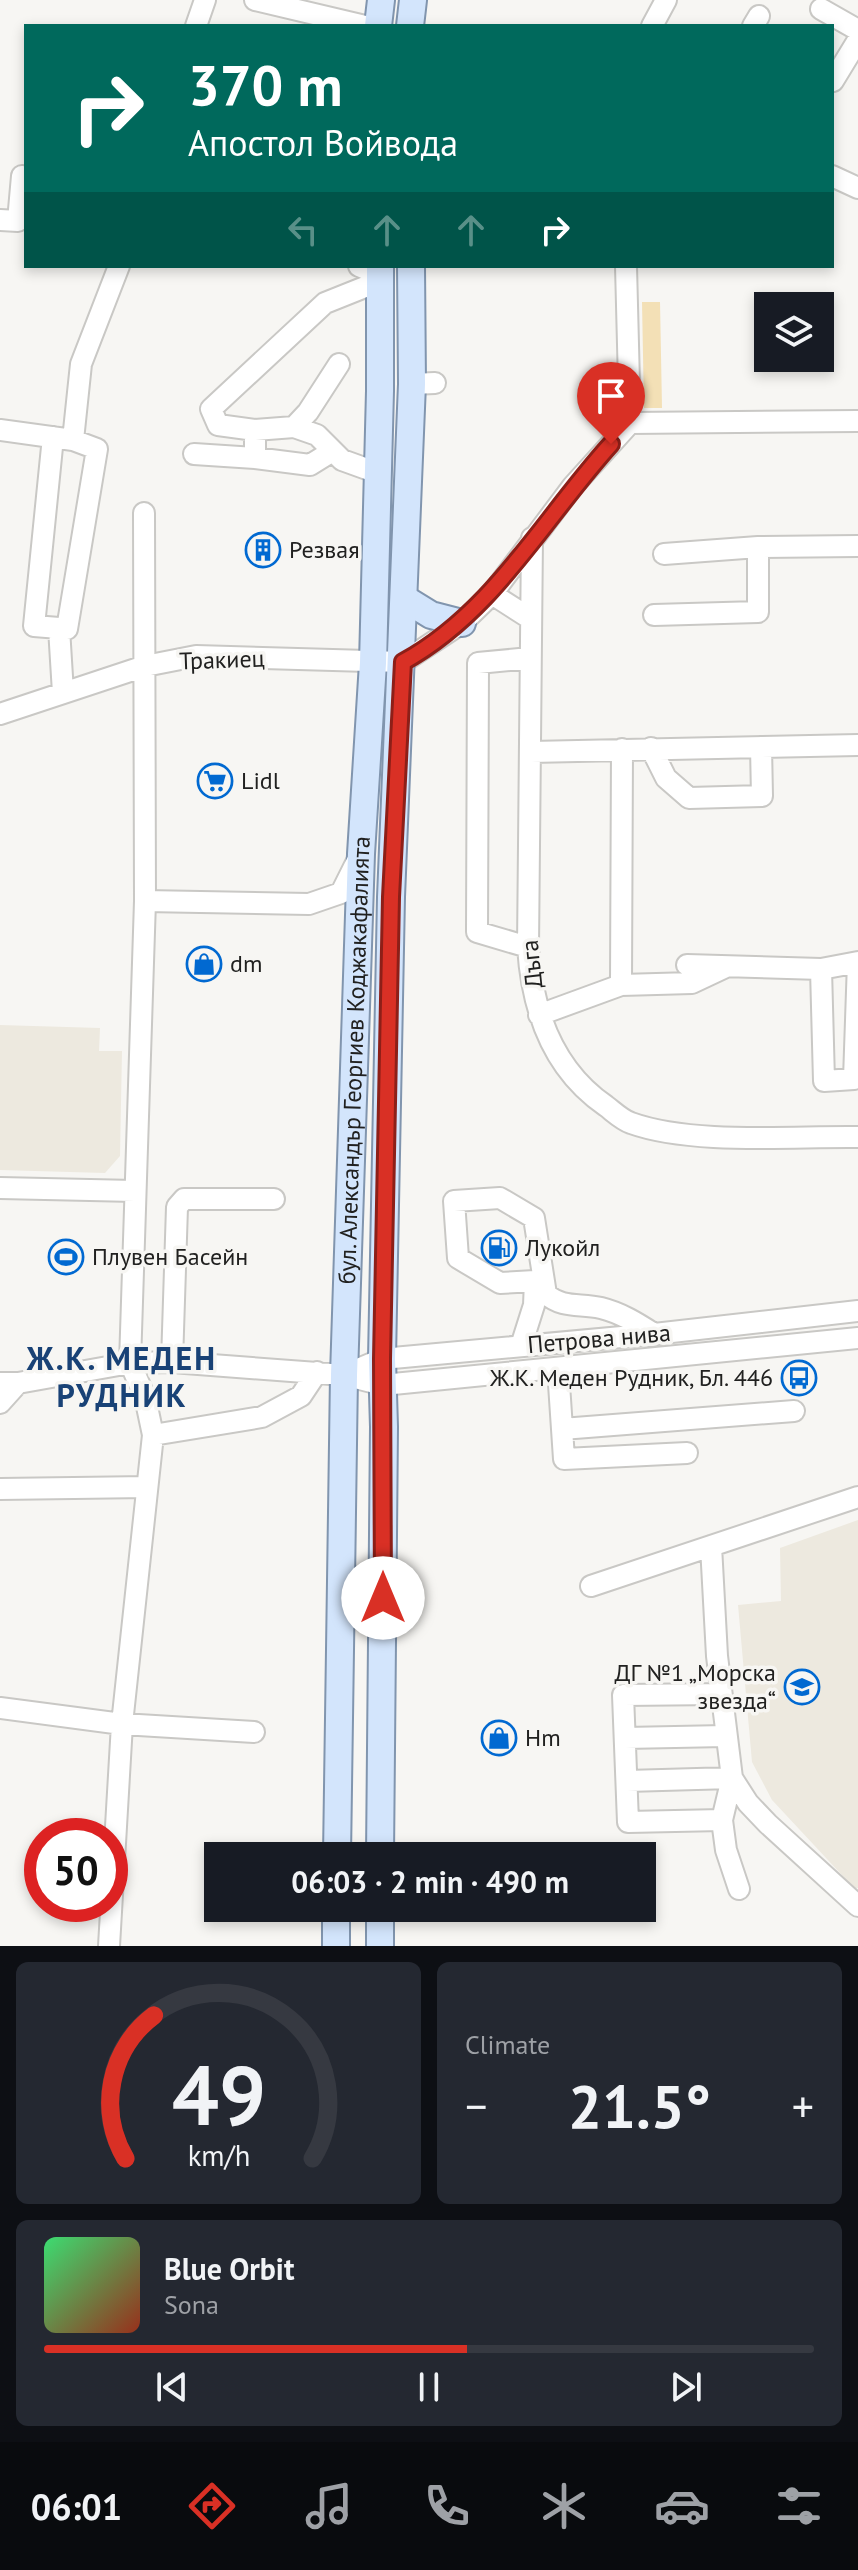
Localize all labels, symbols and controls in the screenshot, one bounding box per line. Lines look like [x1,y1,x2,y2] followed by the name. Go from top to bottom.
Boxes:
[188,49,343,121] text: 370 m
[56,56,160,160] icon: right
[188,119,458,166] text: Апостол Войвода
[281,208,325,252] icon: left
[365,208,409,252] icon: ahead
[449,208,493,252] icon: ahead
[533,208,577,252] icon: right
[754,292,834,372] map controls
[754,292,834,372] button: layers
[577,362,645,444] pin
[589,374,633,418] icon: arrive
[244,531,282,569] building icon: Резвая
[289,534,360,565] place label: Резвая
[179,643,265,676] street label: Тракиец
[196,762,234,800] supermarket icon: Lidl
[241,765,280,796] place label: Lidl
[331,835,377,1285] street label: бул. Александър Георгиев Коджакафалията
[514,938,549,990] street label: Дъга
[185,945,223,983] shop icon: dm
[230,948,262,979] place label: dm
[480,1229,518,1267] fuel station icon: Лукойл
[524,1232,600,1263] place label: Лукойл
[47,1238,85,1276] sports icon: Плувен Басейн
[92,1241,248,1272] place label: Плувен Басейн
[526,1317,672,1360] street label: Петрова нива
[26,1337,217,1416] district label: Ж.К. МЕДЕН РУДНИК
[780,1359,818,1397] bus stop icon: Ж.К. Меден Рудник, Бл. 446
[489,1362,773,1393] place label: Ж.К. Меден Рудник, Бл. 446
[341,1556,425,1640] position arrow
[614,1657,776,1716] place label: ДГ №1 „Морска звезда“
[783,1668,821,1706] school or university icon: ДГ №1 „Морска звезда“
[480,1719,518,1757] shop icon: Hm
[525,1722,561,1753] place label: Hm
[24,1818,128,1922] speed limit sign: 50
[291,1862,569,1901] text: 06:03 · 2 min · 490 m
[465,2028,550,2061] text: Climate
[171,2040,266,2148] text: 49
[568,2067,711,2145] text: 21.5°
[465,2077,487,2134] text: −
[792,2077,814,2134] text: +
[187,2137,250,2174] text: km/h
[164,2249,294,2288] text: Blue Orbit
[164,2288,219,2321] text: Sona
[150,2365,194,2409] icon: previous
[407,2365,451,2409] icon: pause
[664,2365,708,2409] icon: next
[184,2478,240,2534] icon: directions
[301,2478,357,2534] icon: music
[419,2478,475,2534] icon: phone
[536,2478,592,2534] icon: climate
[654,2478,710,2534] icon: car
[771,2478,827,2534] icon: filters
[31,2483,122,2530] text: 06:01

